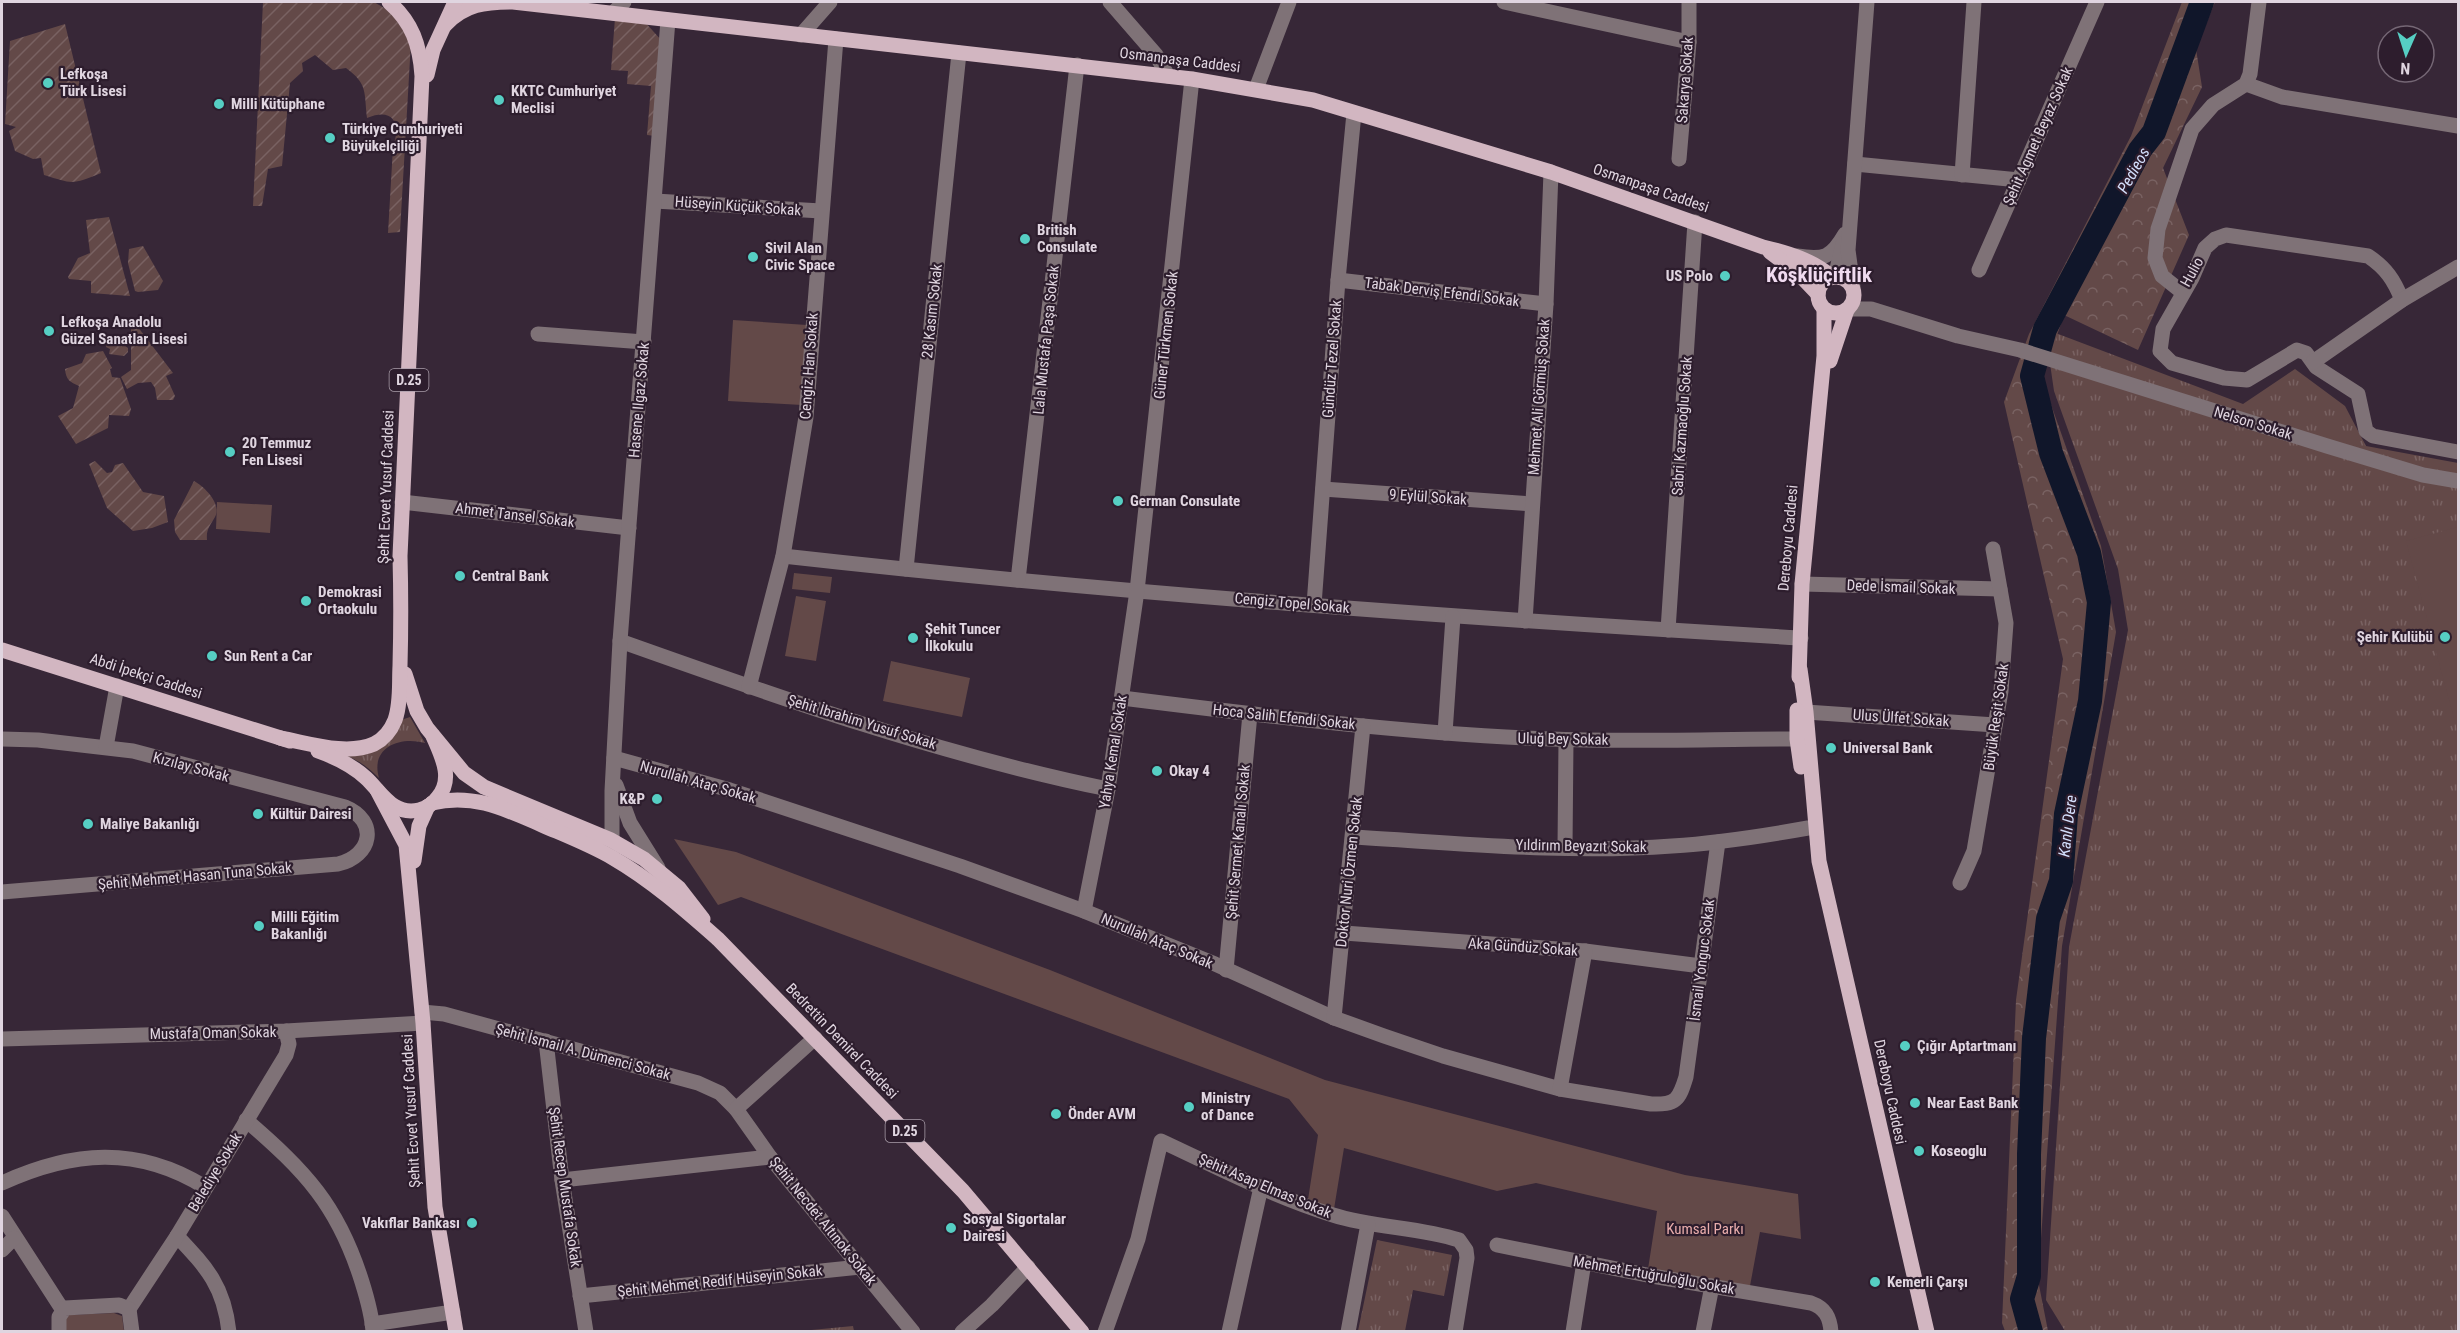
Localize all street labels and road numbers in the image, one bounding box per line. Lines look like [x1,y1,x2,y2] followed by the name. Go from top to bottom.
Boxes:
[1673,36,1697,124] street label: Sakarya Sokak
[1119,44,1241,76] street label: Osmanpaşa Caddesi
[1999,64,2077,208] street label: Şehit Agmet Beyaz Sokak
[1591,160,1711,216] street label: Osmanpaşa Caddesi
[674,193,802,219] street label: Hüseyin Küçük Sokak
[2177,254,2207,290] street label: Hulio
[918,263,946,359] street label: 28 Kasım Sokak
[1029,264,1063,415] street label: Lala Mustafa Paşa Sokak
[1150,270,1182,400] street label: Güner Türkmen Sokak
[1364,274,1521,310] street label: Tabak Derviş Efendi Sokak
[1319,299,1345,419] street label: Gündüz Tezel Sokak
[796,312,822,420] street label: Cengiz Han Sokak
[1525,318,1553,476] street label: Mehmet Ali Görmüş Sokak
[625,341,653,459] street label: Hasene Ilgaz Sokak
[1668,356,1696,496] street label: Sabri Kazmaoğlu Sokak
[390,369,428,391] road number: D.25
[2212,403,2295,443] street label: Nelson Sokak
[374,410,398,564] street label: Şehit Ecvet Yusuf Caddesi
[1774,484,1802,592] street label: Dereboyu Caddesi
[1388,485,1468,509] street label: 9 Eylül Sokak
[454,499,576,531] street label: Ahmet Tansel Sokak
[1846,576,1956,598] street label: Dede İsmail Sokak
[1234,589,1350,617] street label: Cengiz Topel Sokak
[88,649,204,703] street label: Abdi İpekçi Caddesi
[1980,662,2012,772] street label: Büyük Reşit Sokak
[785,691,939,753] street label: Şehit İbrahim Yusuf Sokak
[1095,694,1131,810] street label: Yahya Kemal Sokak
[1212,701,1357,733] street label: Hoca Salih Efendi Sokak
[1852,706,1950,730] street label: Ulus Ülfet Sokak
[1517,729,1609,749] street label: Uluğ Bey Sokak
[151,748,231,786] street label: Kızılay Sokak
[638,757,758,807] street label: Nurullah Ataç Sokak
[1222,764,1254,920] street label: Şehit Sermet Kanalı Sokak
[1332,796,1366,948] street label: Doktor Nuri Özmen Sokak
[1515,836,1647,856] street label: Yıldirım Beyazıt Sokak
[97,859,293,893] street label: Şehit Mehmet Hasan Tuna Sokak
[1686,898,1718,1022] street label: İsmail Yonguc Sokak
[1098,909,1216,973] street label: Nurullah Ataç Sokak
[1467,934,1579,960] street label: Aka Gündüz Sokak
[782,979,902,1103] street label: Bedrettin Demirel Caddesi
[494,1020,673,1084] street label: Şehit İsmail A. Dümenci Sokak
[150,1023,277,1043] street label: Mustafa Oman Sokak
[398,1034,424,1188] street label: Şehit Ecvet Yusuf Caddesi
[1870,1038,1910,1146] street label: Dereboyu Caddesi
[545,1106,585,1269] street label: Şehit Recep Mustafa Sokak
[886,1120,924,1142] road number: D.25
[184,1129,246,1215] street label: Belediye Sokak
[1196,1150,1334,1222] street label: Şehit Asap Elmas Sokak
[766,1153,881,1289] street label: Şehit Necdet Altınok Sokak
[1572,1252,1736,1298] street label: Mehmet Ertuğruloğlu Sokak
[617,1261,824,1301] street label: Şehit Mehmet Redif Hüseyin Sokak

